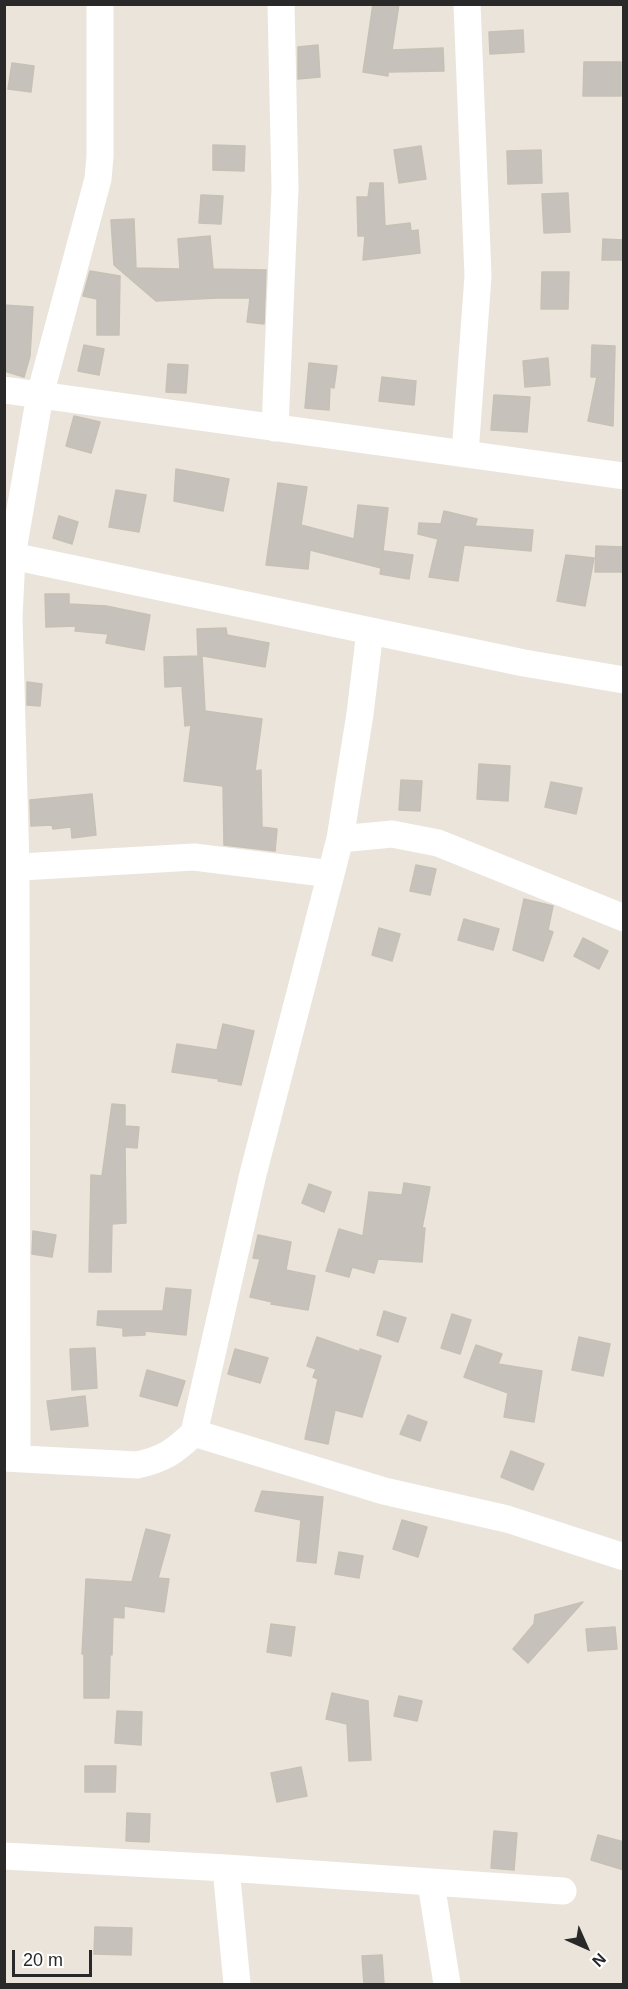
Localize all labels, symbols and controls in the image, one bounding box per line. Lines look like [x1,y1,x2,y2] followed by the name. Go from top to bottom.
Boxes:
[556,1917,616,1977] north arrow
[15,1938,94,1976] scale bar
[23,1950,63,1970] text: 20 m
[589,1950,609,1970] text: N

